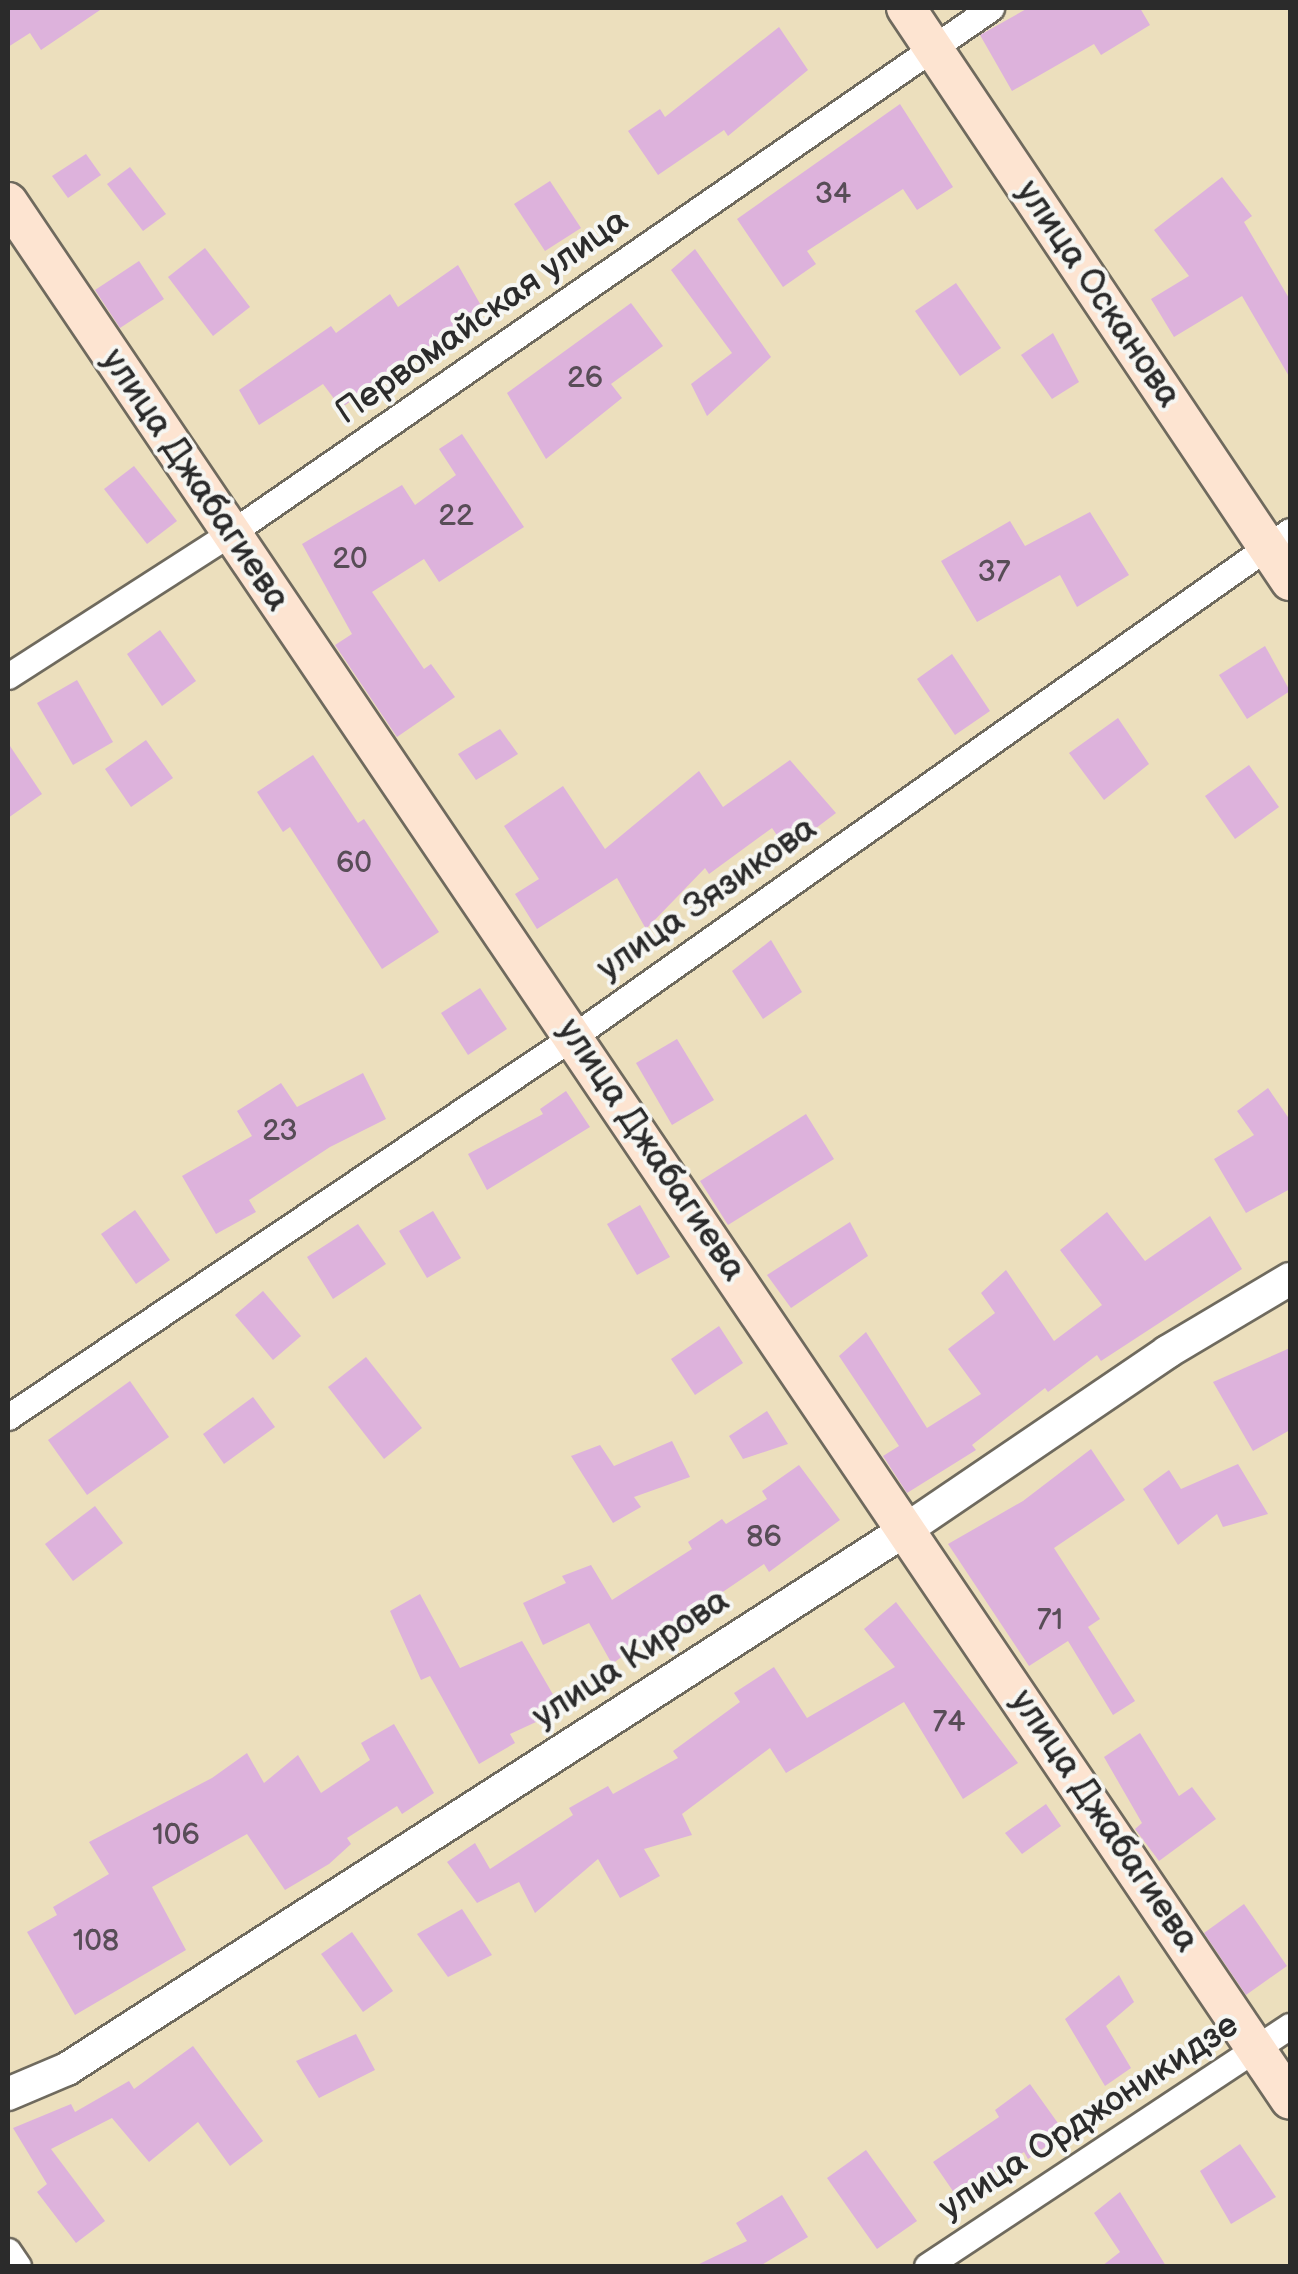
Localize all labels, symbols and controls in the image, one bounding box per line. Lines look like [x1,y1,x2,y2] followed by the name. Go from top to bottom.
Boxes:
[1007,173,1189,415] street label: улица Осканова
[815,176,851,212] house number: 34
[328,200,636,434] street label: Первомайская улица
[92,341,298,619] street label: улица Джабагиева
[567,360,603,396] house number: 26
[438,498,474,534] house number: 22
[332,541,368,577] house number: 20
[977,554,1011,590] house number: 37
[589,808,825,990] street label: улица Зязикова
[336,845,372,881] house number: 60
[548,1011,754,1289] street label: улица Джабагиева
[262,1113,298,1149] house number: 23
[746,1519,782,1555] house number: 86
[525,1580,737,1738] street label: улица Кирова
[1037,1602,1063,1638] house number: 71
[1001,1682,1207,1960] street label: улица Джабагиева
[932,1704,966,1740] house number: 74
[152,1817,200,1853] house number: 106
[73,1923,119,1959] house number: 108
[931,2004,1247,2230] street label: улица Орджоникидзе

